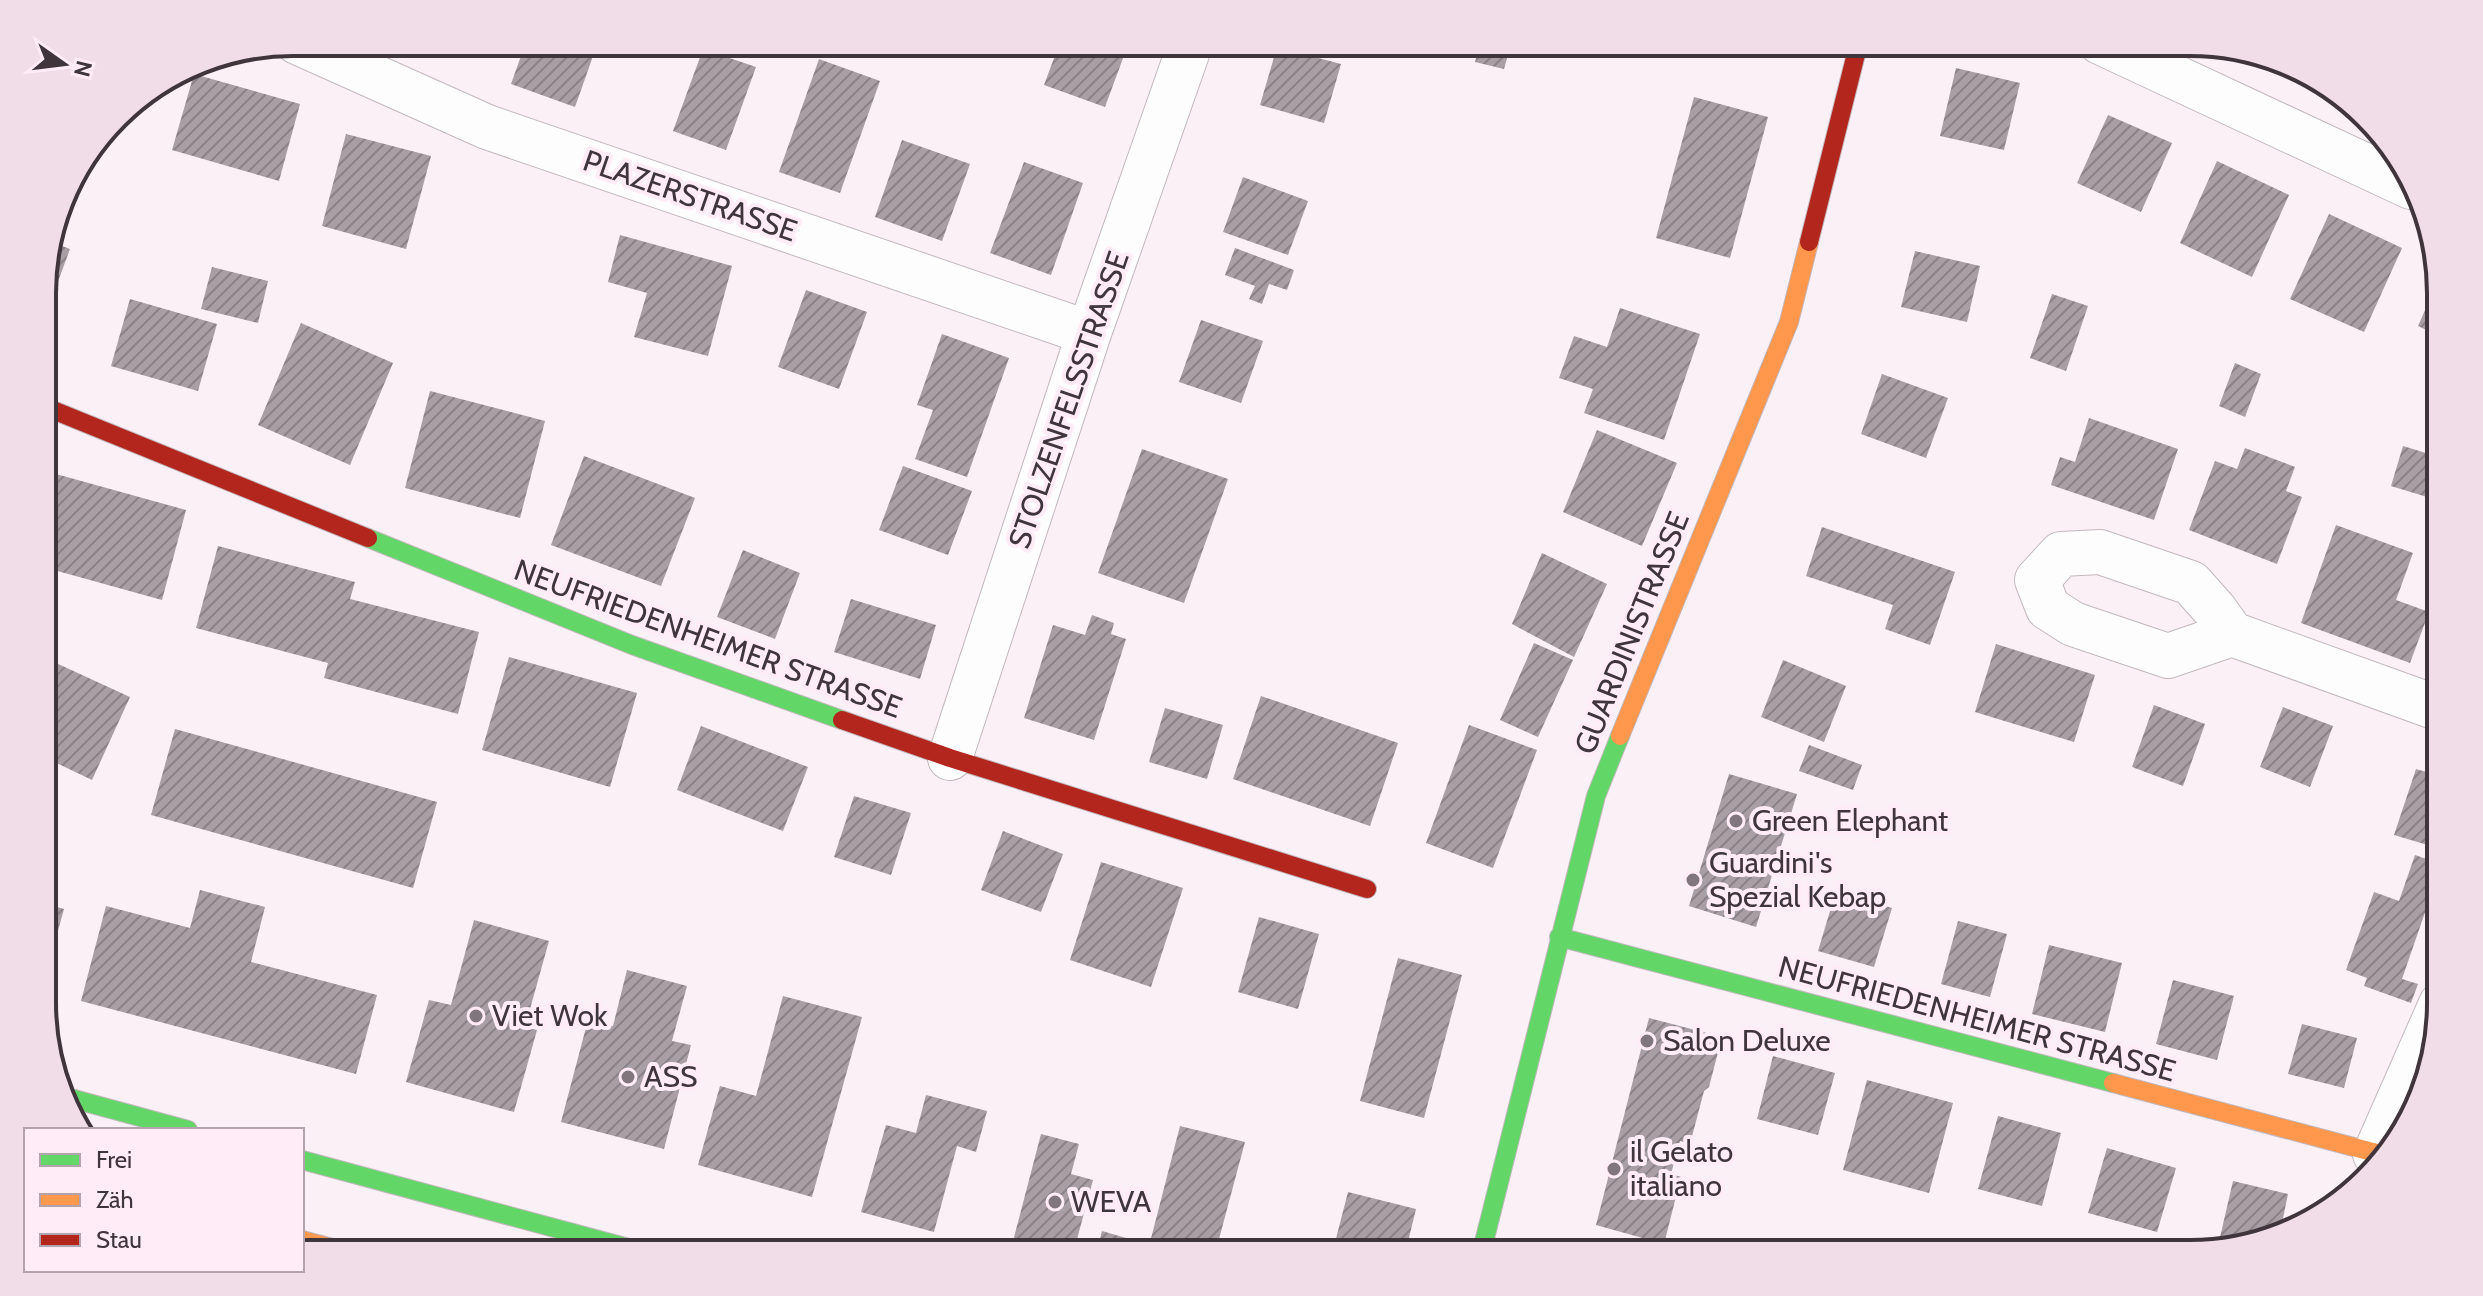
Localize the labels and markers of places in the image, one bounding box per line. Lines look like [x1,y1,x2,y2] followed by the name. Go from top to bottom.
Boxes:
[1752,802,1948,839] place label: Green Elephant
[1727,812,1745,830] marker: Green Elephant
[1709,844,1886,915] place label: Guardini's Spezial Kebap
[1684,871,1702,889] marker: Guardini's Spezial Kebap
[492,997,608,1034] place label: Viet Wok
[467,1007,485,1025] marker: Viet Wok
[1663,1022,1831,1059] place label: Salon Deluxe
[1638,1032,1656,1050] marker: Salon Deluxe
[644,1058,698,1095] place label: ASS
[619,1068,637,1086] marker: ASS
[1630,1133,1733,1204] place label: il Gelato italiano
[1605,1160,1623,1178] marker: il Gelato italiano
[1071,1183,1152,1220] place label: WEVA
[1046,1193,1064,1211] marker: WEVA

